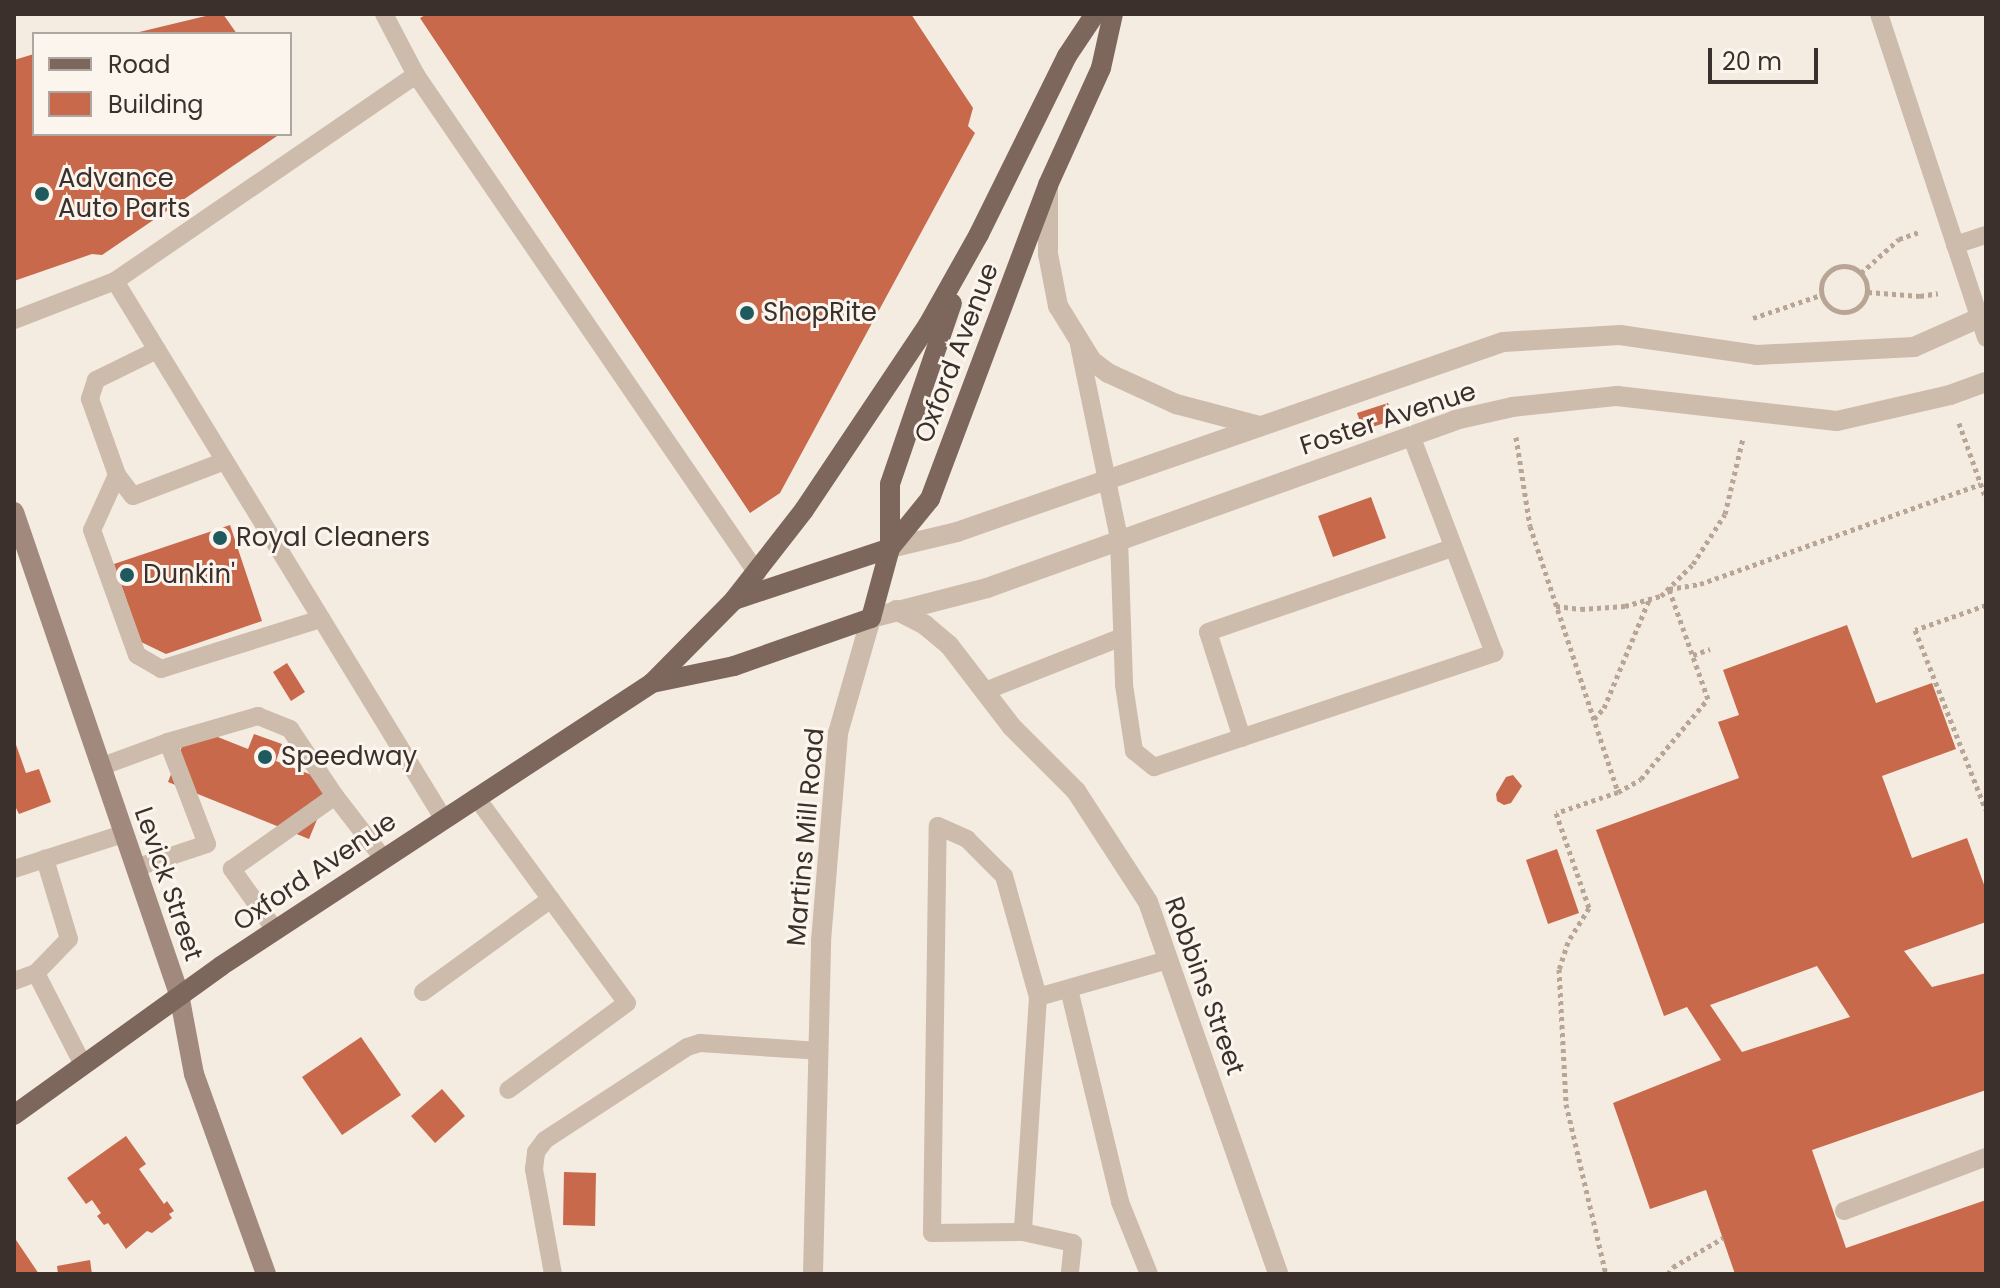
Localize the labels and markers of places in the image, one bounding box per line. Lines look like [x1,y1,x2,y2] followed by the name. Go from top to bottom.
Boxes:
[58,163,191,224] place label: Advance Auto Parts
[33,185,51,203] marker: Advance Auto Parts
[763,297,877,329] place label: ShopRite
[738,304,756,322] marker: ShopRite
[236,522,430,554] place label: Royal Cleaners
[211,529,229,547] marker: Royal Cleaners
[143,559,235,591] place label: Dunkin'
[118,566,136,584] marker: Dunkin'
[281,741,417,773] place label: Speedway
[256,748,274,766] marker: Speedway

